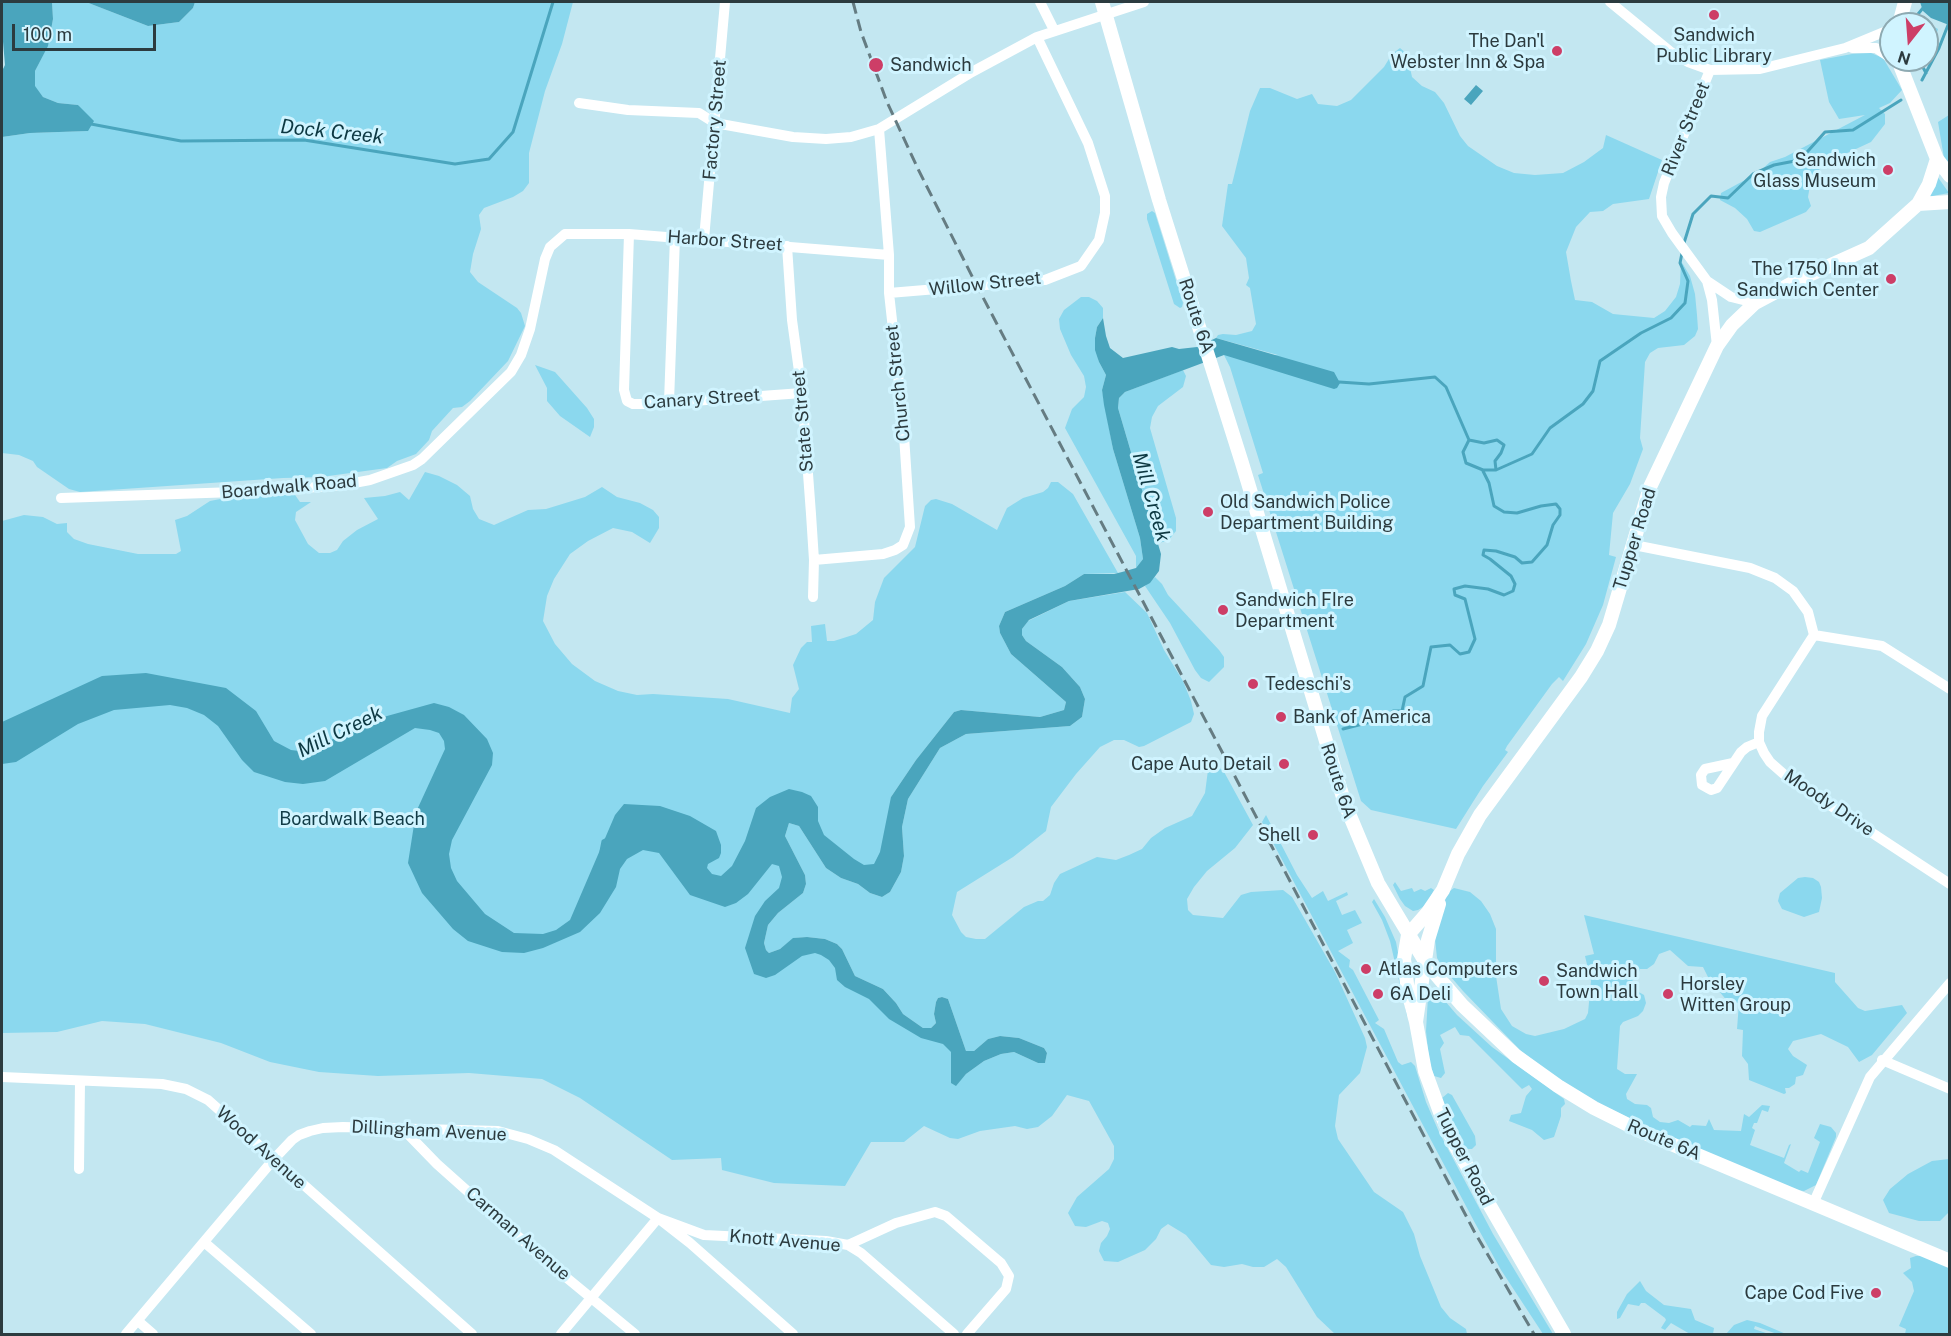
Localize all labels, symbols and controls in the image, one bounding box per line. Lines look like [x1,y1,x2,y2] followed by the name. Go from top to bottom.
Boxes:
[1707,8,1721,22] marker: Sandwich Public Library
[15,12,159,50] scale bar
[1879,12,1939,72] north arrow
[23,24,72,45] text: 100 m
[1656,24,1772,66] place label: Sandwich Public Library
[1391,30,1545,72] place label: The Dan'l Webster Inn & Spa
[1550,44,1564,58] marker: The Dan'l Webster Inn & Spa
[1895,47,1913,69] text: N
[890,54,972,76] place label: Sandwich
[867,56,885,74] marker: Sandwich
[699,59,731,181] street label: Factory Street
[1657,79,1715,179] street label: River Street
[279,115,385,149] water label: Dock Creek
[1753,149,1876,192] place label: Sandwich Glass Museum
[1881,163,1895,177] marker: Sandwich Glass Museum
[667,226,783,256] street label: Harbor Street
[1736,258,1879,300] place label: The 1750 Inn at Sandwich Center
[928,267,1042,301] street label: Willow Street
[1884,272,1898,286] marker: The 1750 Inn at Sandwich Center
[1174,276,1218,356] street label: Route 6A
[881,324,915,442] street label: Church Street
[788,369,818,473] street label: State Street
[643,384,761,414] street label: Canary Street
[1127,450,1175,544] water label: Mill Creek
[220,470,358,504] street label: Boardwalk Road
[1609,485,1661,593] street label: Tupper Road
[1220,491,1393,534] place label: Old Sandwich Police Department Building
[1201,505,1215,519] marker: Old Sandwich Police Department Building
[1235,589,1354,632] place label: Sandwich FIre Department
[1216,603,1230,617] marker: Sandwich FIre Department
[1265,673,1351,695] place label: Tedeschi's
[1246,677,1260,691] marker: Tedeschi's
[293,701,387,763] water label: Mill Creek
[1293,706,1431,728] place label: Bank of America
[1274,710,1288,724] marker: Bank of America
[1316,741,1360,821] street label: Route 6A
[1131,753,1272,775] place label: Cape Auto Detail
[1277,757,1291,771] marker: Cape Auto Detail
[1780,765,1878,841] street label: Moody Drive
[279,808,425,830] park label: Boardwalk Beach
[1258,824,1301,846] place label: Shell
[1306,828,1320,842] marker: Shell
[1378,958,1518,980] place label: Atlas Computers
[1556,960,1639,1002] place label: Sandwich Town Hall
[1359,962,1373,976] marker: Atlas Computers
[1680,973,1791,1016] place label: Horsley Witten Group
[1537,974,1551,988] marker: Sandwich Town Hall
[1390,983,1451,1005] place label: 6A Deli
[1371,987,1385,1001] marker: 6A Deli
[1661,987,1675,1001] marker: Horsley Witten Group
[212,1102,310,1194] street label: Wood Avenue
[1430,1105,1498,1209] street label: Tupper Road
[1624,1115,1704,1165] street label: Route 6A
[351,1116,507,1146] street label: Dillingham Avenue
[461,1183,575,1285] street label: Carman Avenue
[728,1225,842,1257] street label: Knott Avenue
[1745,1282,1864,1304] place label: Cape Cod Five
[1869,1286,1883,1300] marker: Cape Cod Five

